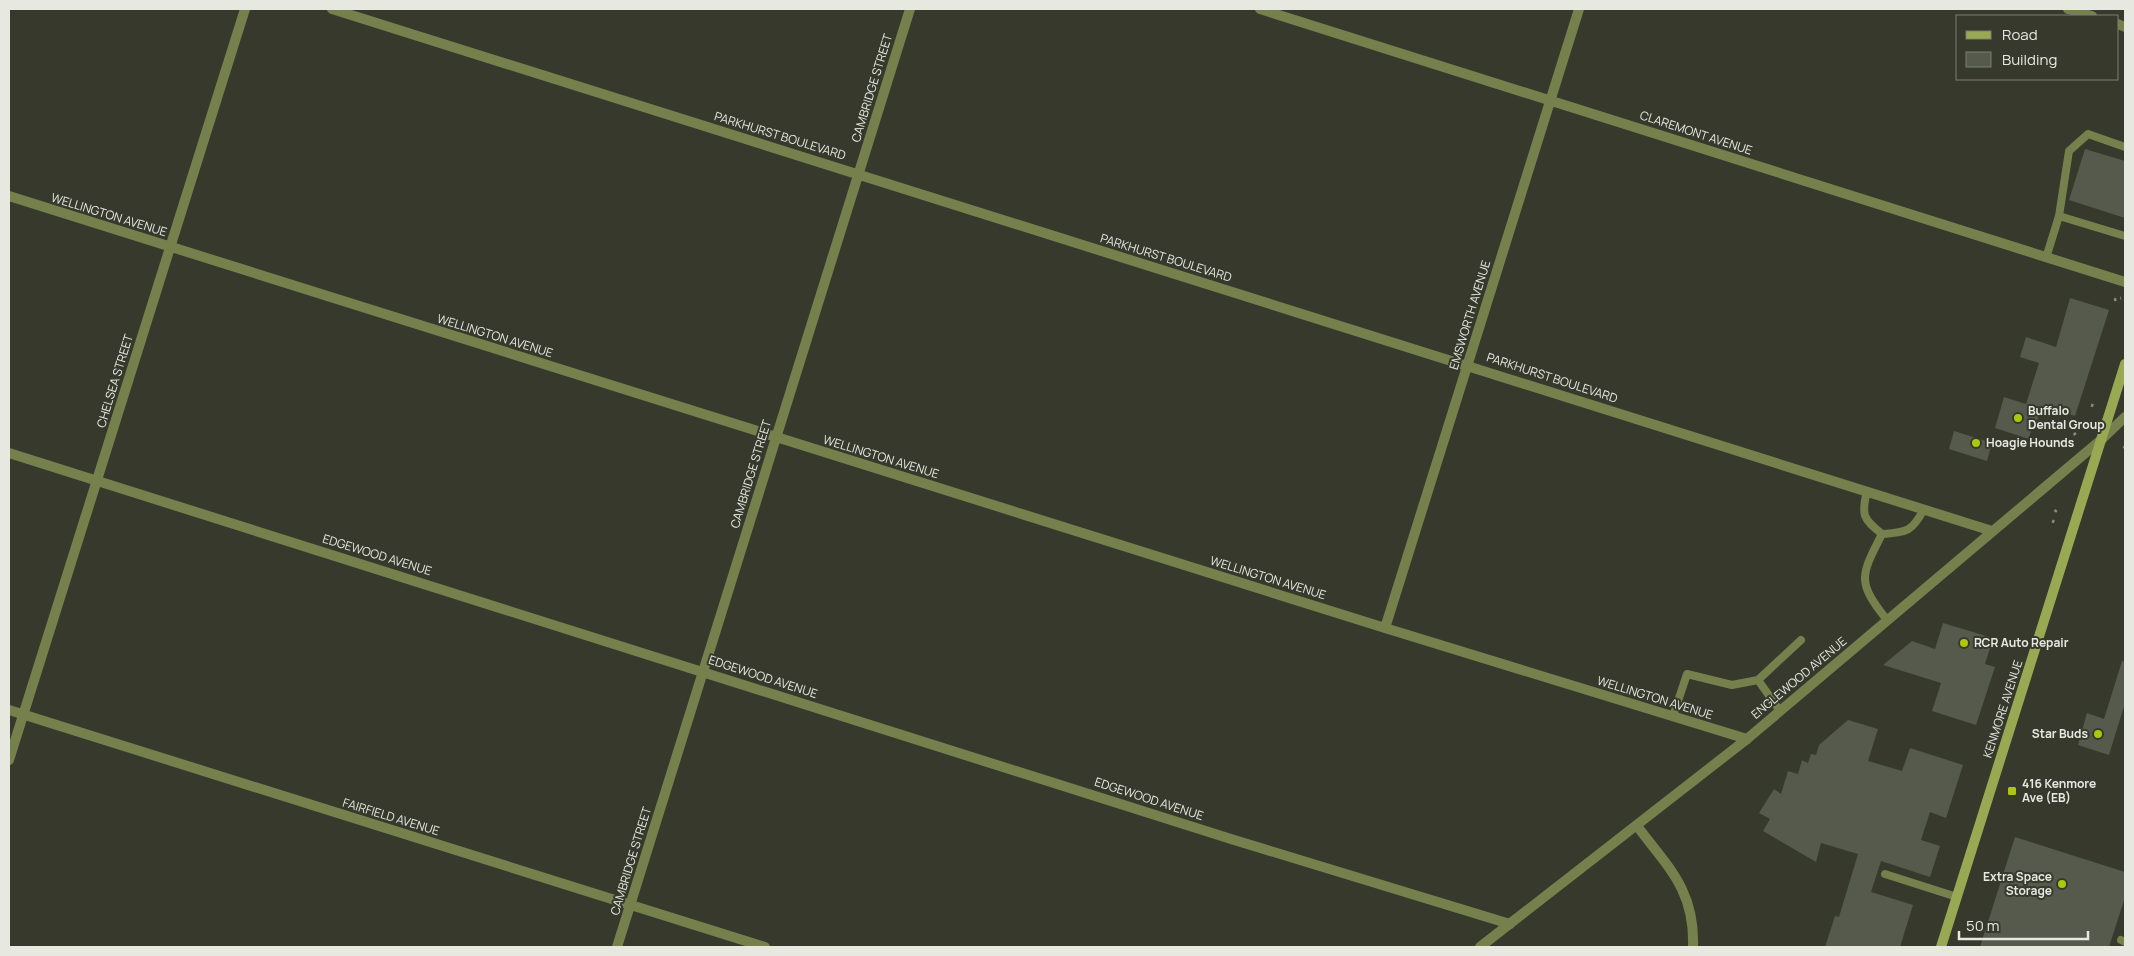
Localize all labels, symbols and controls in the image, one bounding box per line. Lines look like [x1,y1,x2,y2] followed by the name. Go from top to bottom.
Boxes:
[1956,15,2119,80] legend
[2002,24,2038,45] text: Road
[847,31,896,144] street label: CAMBRIDGE STREET
[2002,49,2057,70] text: Building
[1638,106,1755,159] street label: CLAREMONT AVENUE
[712,107,848,164] street label: PARKHURST BOULEVARD
[49,189,169,240] street label: WELLINGTON AVENUE
[1098,229,1234,286] street label: PARKHURST BOULEVARD
[1445,258,1494,372] street label: EMSWORTH AVENUE
[435,310,555,361] street label: WELLINGTON AVENUE
[92,331,137,430] street label: CHELSEA STREET
[1484,348,1620,407] street label: PARKHURST BOULEVARD
[2028,402,2105,433] place label: Buffalo Dental Group
[2012,412,2024,424] marker: Buffalo Dental Group
[726,417,775,530] street label: CAMBRIDGE STREET
[821,431,941,482] street label: WELLINGTON AVENUE
[1986,434,2075,451] place label: Hoagie Hounds
[1970,437,1982,449] marker: Hoagie Hounds
[320,530,434,579] street label: EDGEWOOD AVENUE
[1208,552,1328,603] street label: WELLINGTON AVENUE
[1747,633,1850,723] street label: ENGLEWOOD AVENUE
[1974,634,2069,651] place label: RCR Auto Repair
[1958,637,1970,649] marker: RCR Auto Repair
[707,651,820,702] street label: EDGEWOOD AVENUE
[1979,658,2026,760] street label: KENMORE AVENUE
[1595,672,1715,723] street label: WELLINGTON AVENUE
[2032,725,2088,742] place label: Star Buds
[2092,728,2104,740] marker: Star Buds
[1093,773,1206,824] street label: EDGEWOOD AVENUE
[2022,775,2096,806] place label: 416 Kenmore Ave (EB)
[2006,785,2018,797] marker: 416 Kenmore Ave (EB)
[341,794,442,839] street label: FAIRFIELD AVENUE
[606,804,655,917] street label: CAMBRIDGE STREET
[1983,868,2052,899] place label: Extra Space Storage
[2056,878,2068,890] marker: Extra Space Storage
[1959,908,2088,940] scale bar
[1966,915,2000,936] text: 50 m

